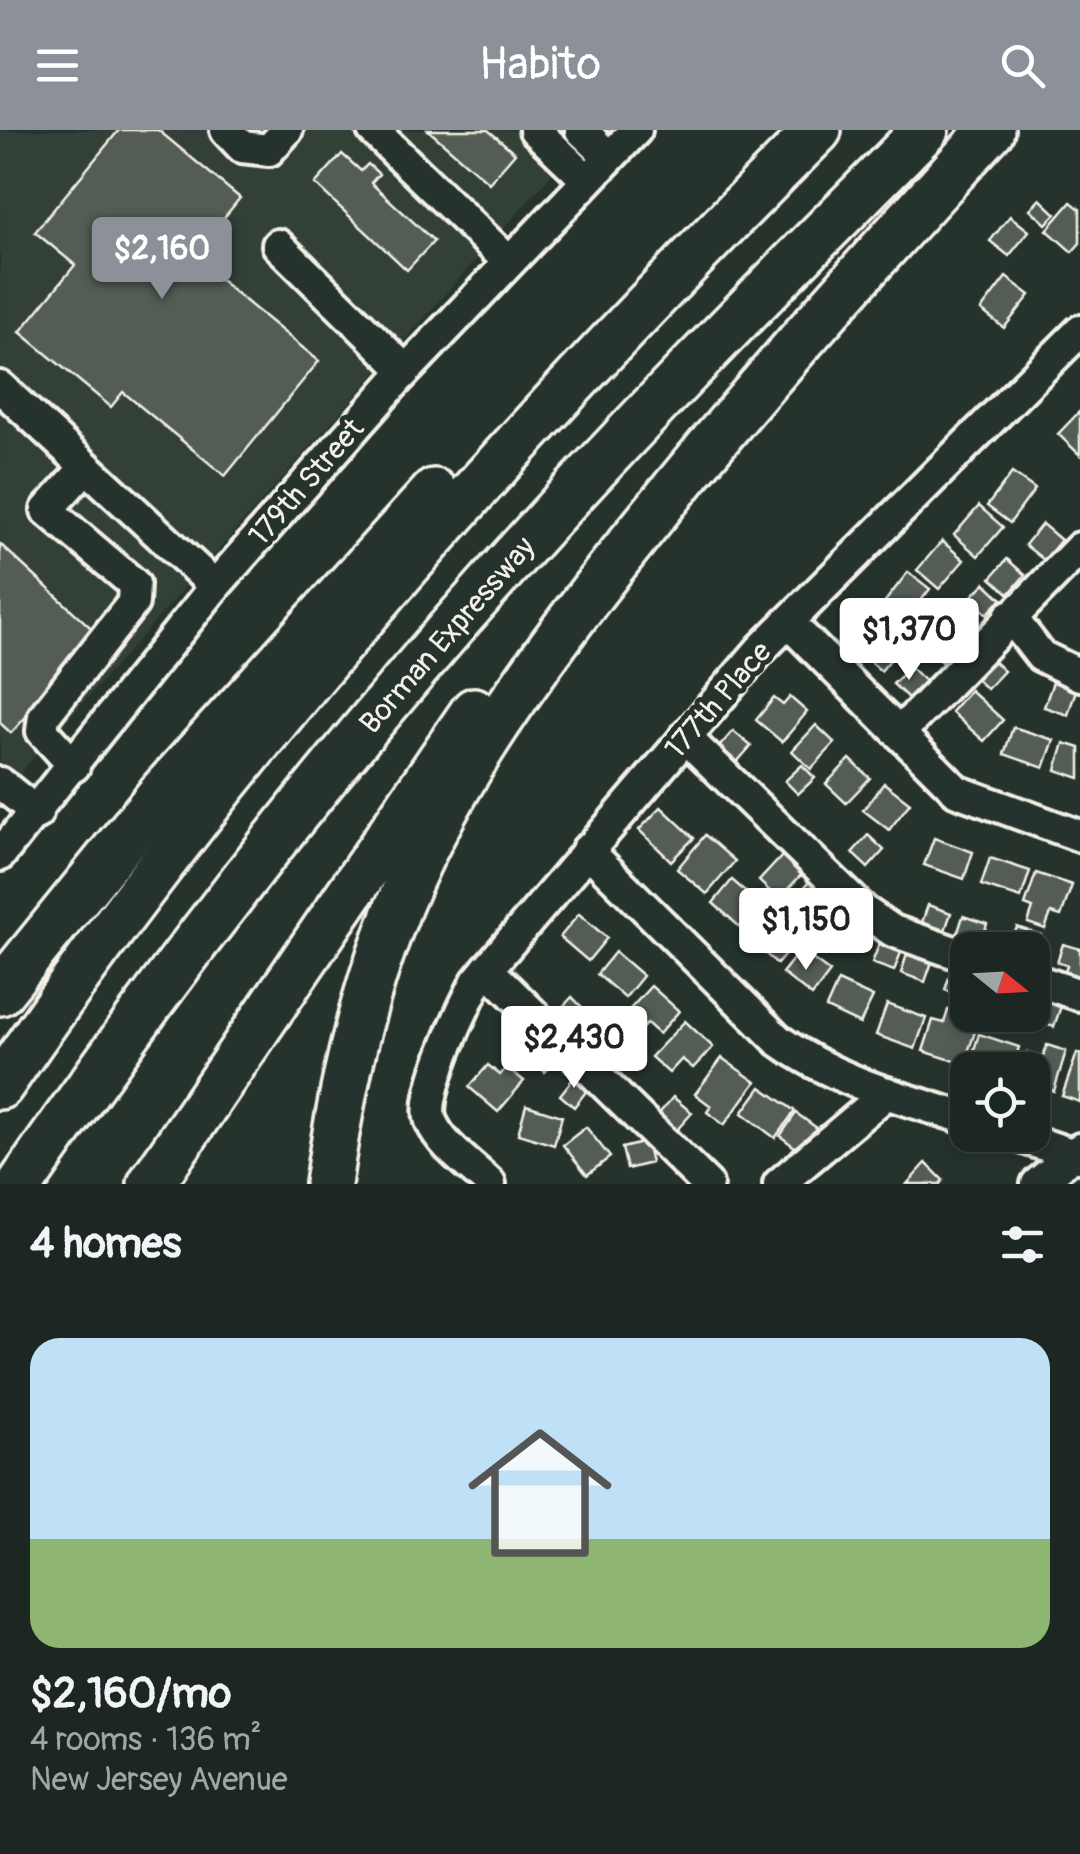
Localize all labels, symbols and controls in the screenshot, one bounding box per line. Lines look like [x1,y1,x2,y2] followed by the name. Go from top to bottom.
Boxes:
[479,37,601,93] text: Habito
[30,38,85,93] icon: menu
[995,38,1050,93] icon: search
[81,217,243,302] pin: $2,160
[114,229,210,269] text: $2,160
[241,410,372,554] street label: 179th Street
[352,529,543,741] street label: Borman Expressway
[828,598,990,683] pin: $1,370
[862,610,956,650] text: $1,370
[657,634,780,767] street label: 177th Place
[725,888,887,973] pin: $1,150
[761,900,851,940] text: $1,150
[950,932,1050,1032] north arrow
[950,932,1050,1152] map controls
[493,1006,655,1091] pin: $2,430
[523,1018,625,1058] text: $2,430
[950,1052,1050,1152] button: locate
[995,1217,1050,1272] icon: filters
[30,1218,181,1270] text: 4 homes
[450,1403,630,1583] icon: home
[30,1668,231,1720] text: $2,160/mo
[30,1720,262,1760] text: 4 rooms · 136 m²
[30,1760,288,1800] text: New Jersey Avenue

